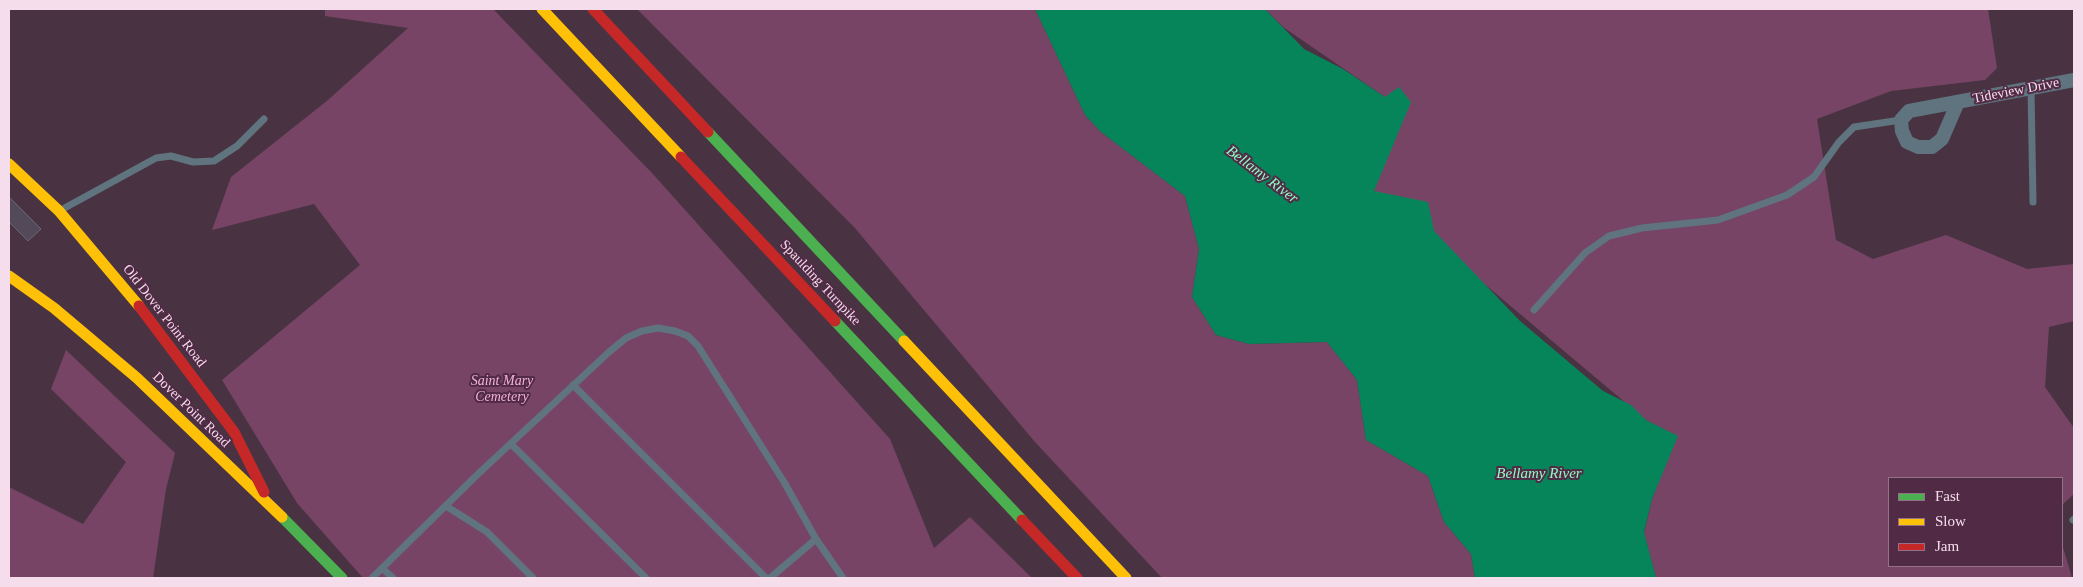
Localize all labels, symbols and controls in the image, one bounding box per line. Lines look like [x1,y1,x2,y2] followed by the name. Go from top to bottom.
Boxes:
[1971,74,2061,108] street label: Tideview Drive
[1222,142,1302,208] water label: Bellamy River
[776,237,864,329] street label: Spaulding Turnpike
[119,261,209,371] street label: Old Dover Point Road
[149,369,233,451] street label: Dover Point Road
[471,373,533,406] park label: Saint Mary Cemetery
[1496,465,1582,483] water label: Bellamy River
[1888,477,2063,567] legend
[1935,488,1960,504] text: Fast
[1935,513,1966,529] text: Slow
[1935,538,1959,554] text: Jam

